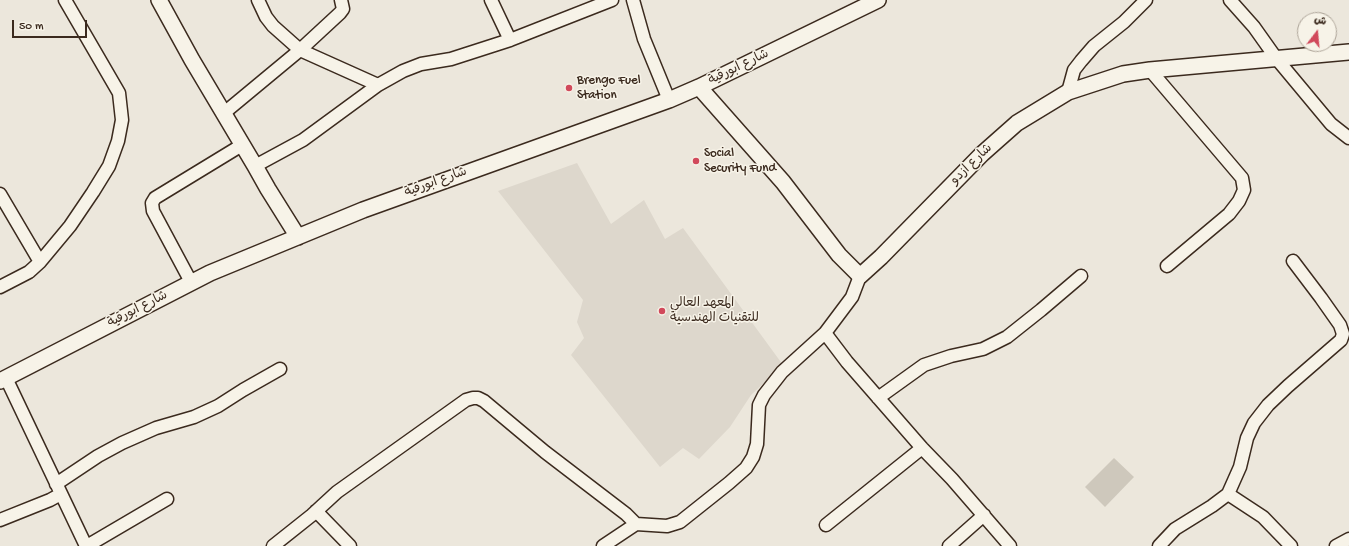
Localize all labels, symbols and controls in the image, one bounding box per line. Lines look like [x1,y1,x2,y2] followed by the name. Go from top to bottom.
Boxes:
[14,12,89,38] scale bar
[1297,12,1337,52] north arrow
[1313,14,1327,29] text: ش
[19,20,44,34] text: 50 m
[706,47,772,89] street label: شارع ابورقية
[577,73,641,104] place label: Brengo Fuel Station
[564,83,574,93] marker: Brengo Fuel Station
[948,141,996,189] street label: شارع ازدو
[704,146,776,177] place label: Social Security Fund
[691,156,701,166] marker: Social Security Fund
[403,165,469,201] street label: شارع ابورقية
[105,288,171,332] street label: شارع ابورقية
[670,296,759,327] place label: المعهد العالي للتقنيات الهندسية
[657,306,667,316] marker: المعهد العالي للتقنيات الهندسية

